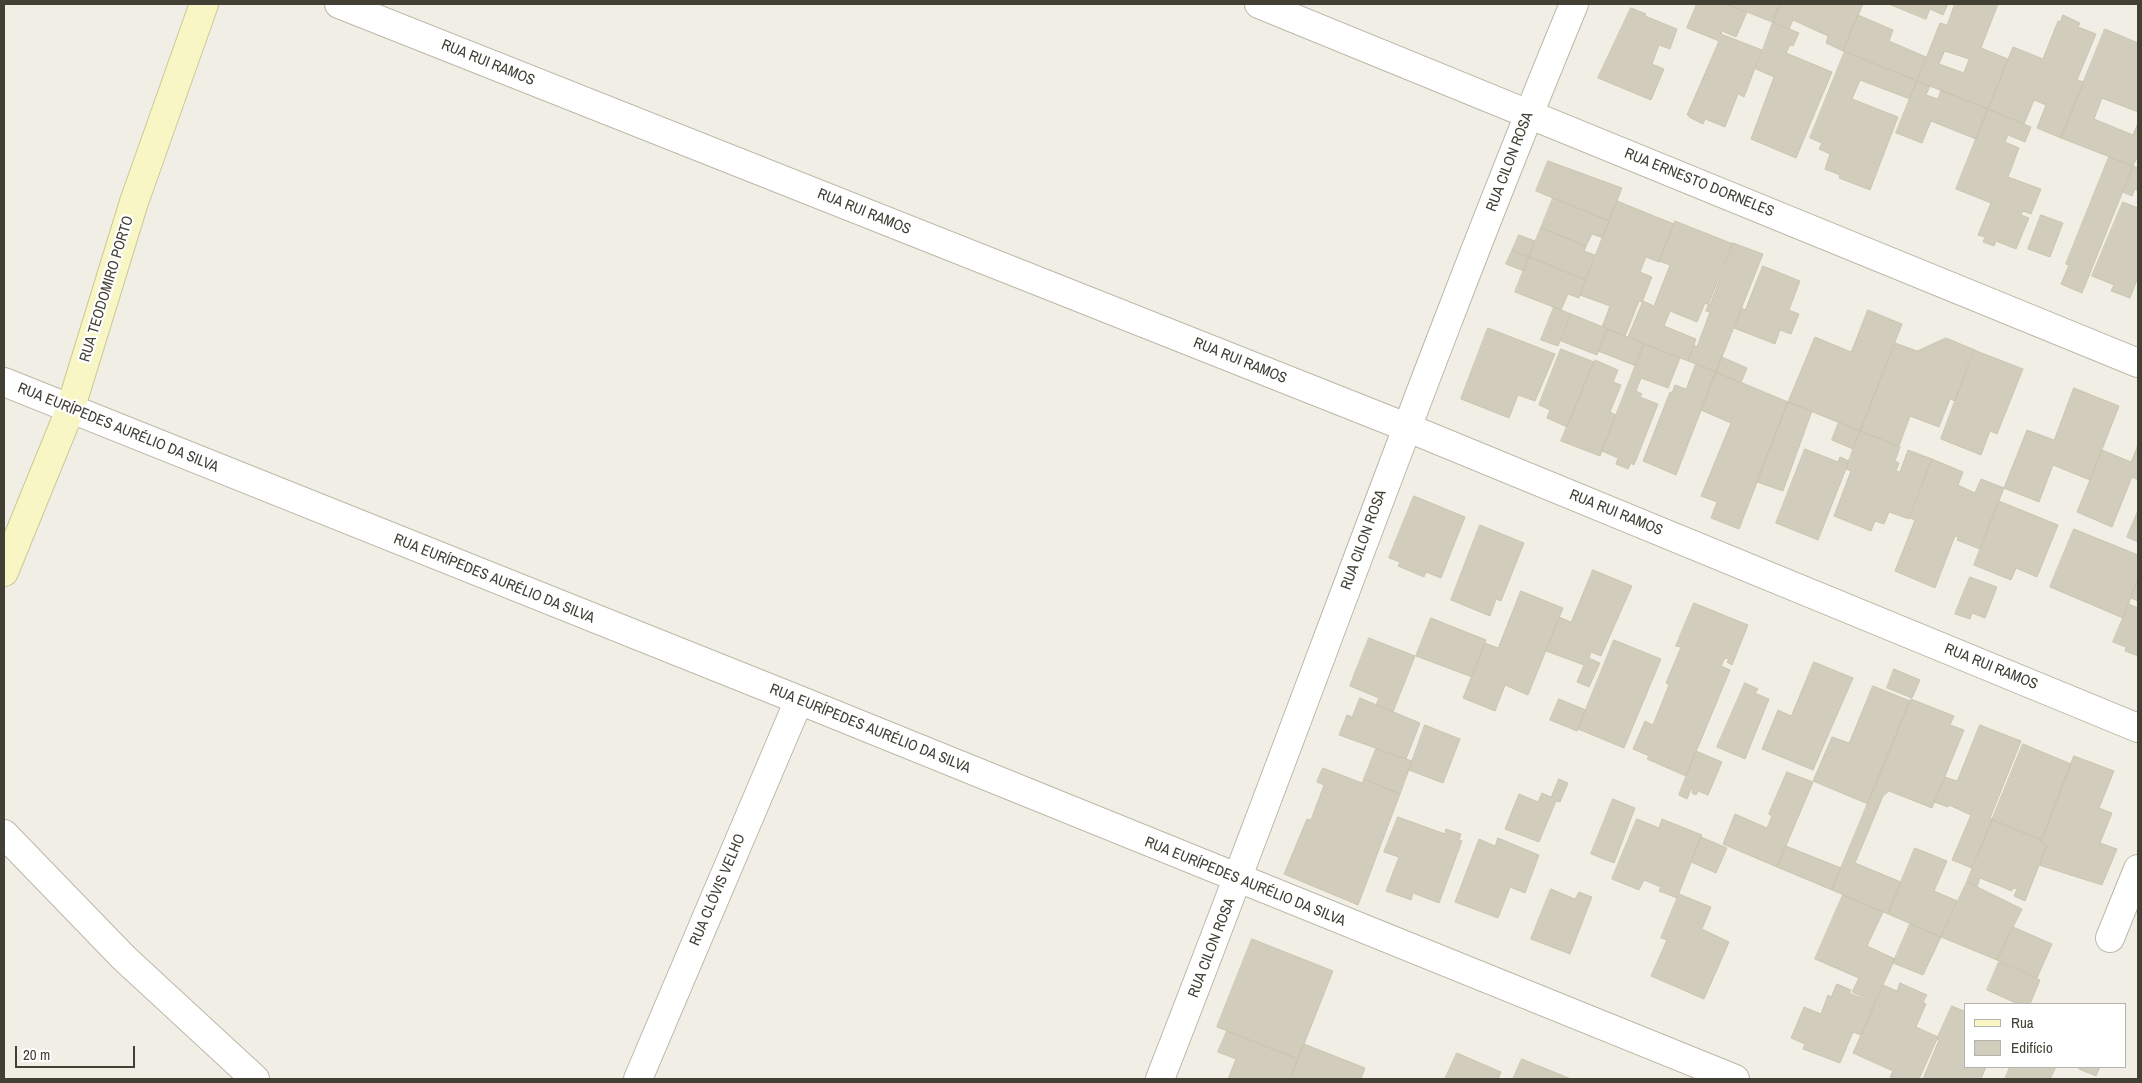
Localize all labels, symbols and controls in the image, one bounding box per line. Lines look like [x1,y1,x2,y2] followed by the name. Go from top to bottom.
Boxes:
[439,36,537,90] street label: RUA RUI RAMOS
[1483,110,1537,214] street label: RUA CILON ROSA
[1622,145,1776,221] street label: RUA ERNESTO DORNELES
[815,185,913,239] street label: RUA RUI RAMOS
[76,214,138,364] street label: RUA TEODOMIRO PORTO
[1191,334,1289,388] street label: RUA RUI RAMOS
[15,379,221,477] street label: RUA EURÍPEDES AURÉLIO DA SILVA
[1567,486,1665,540] street label: RUA RUI RAMOS
[1338,487,1390,593] street label: RUA CILON ROSA
[391,530,597,628] street label: RUA EURÍPEDES AURÉLIO DA SILVA
[1942,640,2040,694] street label: RUA RUI RAMOS
[767,680,973,778] street label: RUA EURÍPEDES AURÉLIO DA SILVA
[686,831,750,949] street label: RUA CLÓVIS VELHO
[1142,833,1348,931] street label: RUA EURÍPEDES AURÉLIO DA SILVA
[1185,896,1239,1000] street label: RUA CILON ROSA
[1964,1003,2127,1068] legend
[2011,1012,2034,1033] text: Rua
[18,1036,138,1068] scale bar
[2011,1037,2053,1058] text: Edifício
[23,1044,50,1065] text: 20 m

